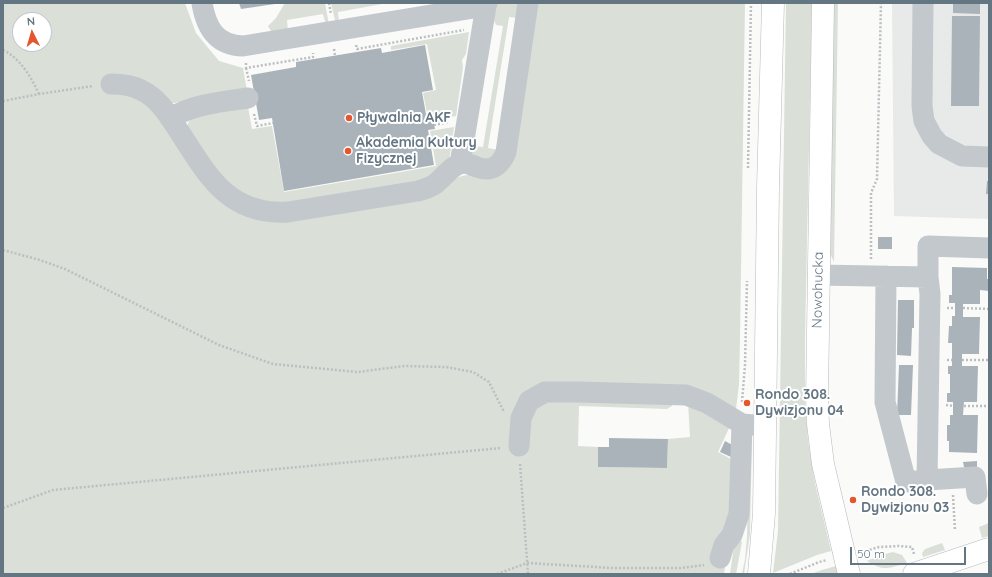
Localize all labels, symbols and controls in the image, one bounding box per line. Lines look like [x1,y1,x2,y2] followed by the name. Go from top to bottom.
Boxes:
[12,12,52,52] north arrow
[26,14,36,28] text: N
[357,110,451,126] place label: Pływalnia AKF
[344,113,354,123] marker: Pływalnia AKF
[356,135,477,168] place label: Akademia Kultury Fizycznej
[343,146,353,156] marker: Akademia Kultury Fizycznej
[809,251,827,329] street label: Nowohucka
[755,387,844,420] place label: Rondo 308. Dywizjonu 04
[742,398,752,408] marker: Rondo 308. Dywizjonu 04
[861,484,949,516] place label: Rondo 308. Dywizjonu 03
[848,495,858,505] marker: Rondo 308. Dywizjonu 03
[852,539,968,565] scale bar
[857,546,885,561] text: 50 m

